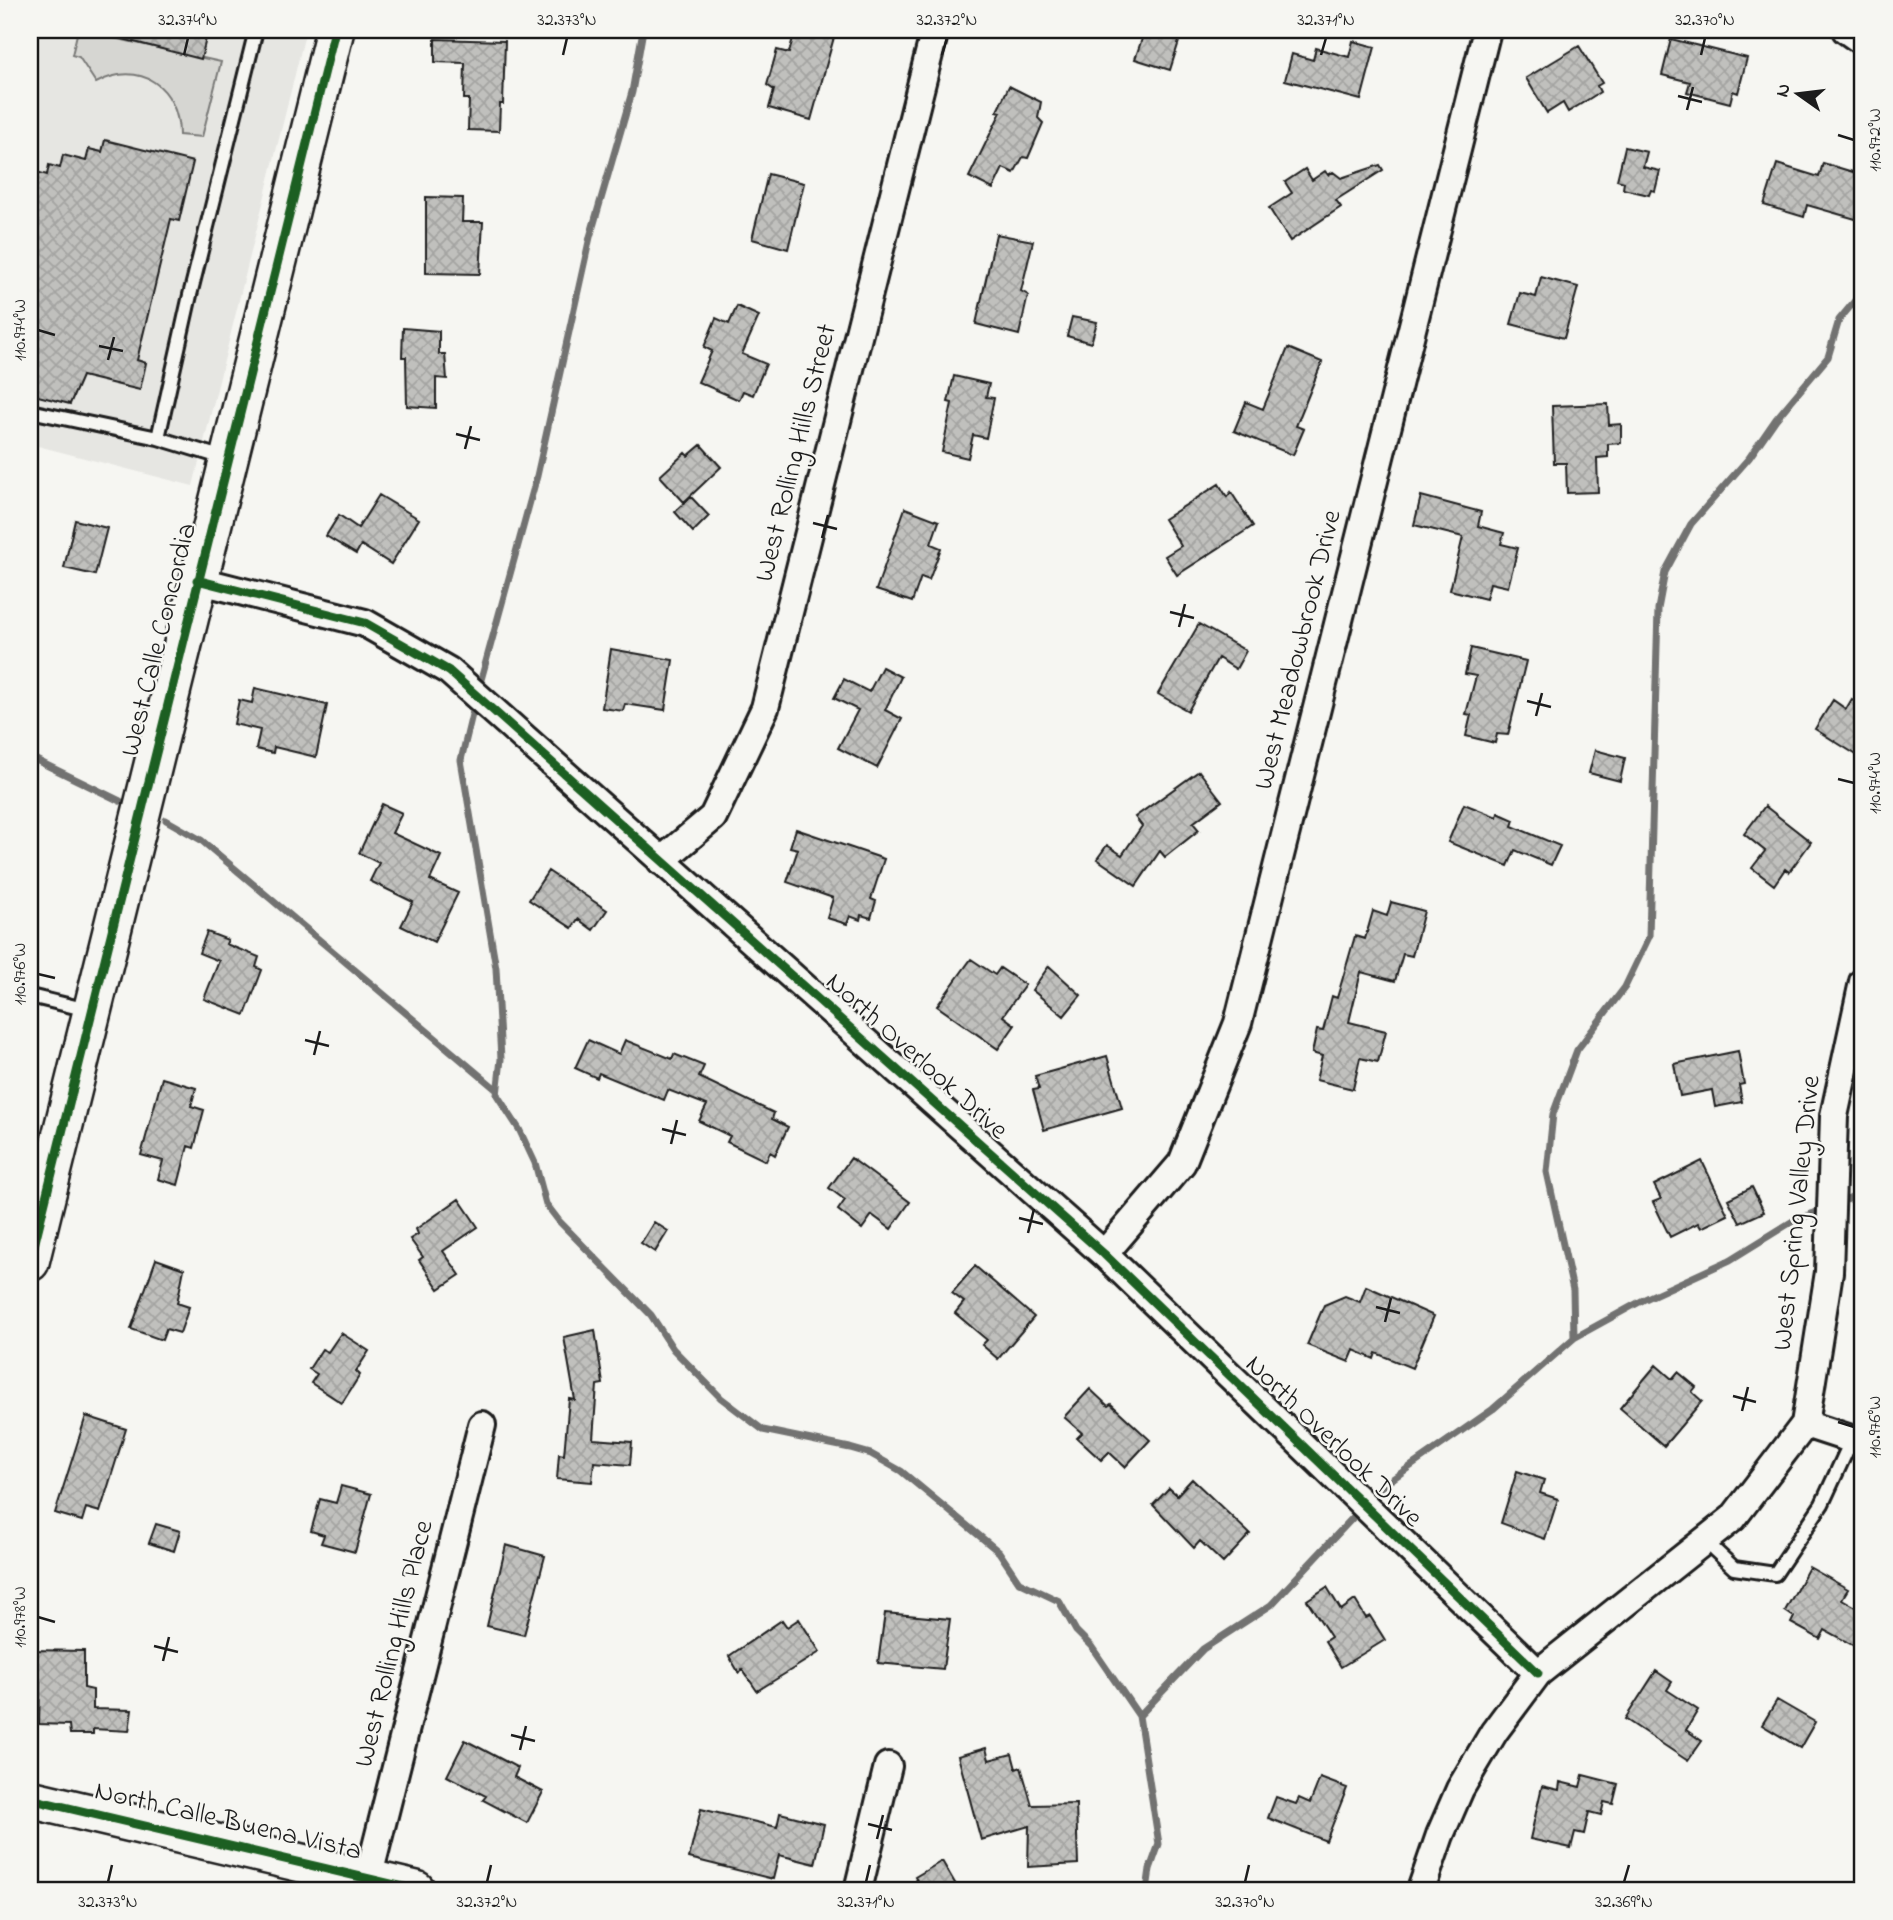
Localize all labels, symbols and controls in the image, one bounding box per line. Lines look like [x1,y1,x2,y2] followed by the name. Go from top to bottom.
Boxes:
[158,8,218,34] text: 32.374°N
[537,8,597,34] text: 32.373°N
[917,8,977,34] text: 32.372°N
[1297,8,1355,34] text: 32.371°N
[1675,8,1735,34] text: 32.370°N
[1764,60,1834,130] north arrow
[1769,81,1799,100] text: N
[1863,108,1889,172] text: 110.972°W
[8,299,34,361] text: 110.974°W
[745,320,849,586] street label: West Rolling Hills Street
[1244,505,1354,794] street label: West Meadowbrook Drive
[111,519,209,761] street label: West Calle Concordia
[1863,752,1889,814] text: 110.974°W
[8,943,34,1005] text: 110.976°W
[815,964,1017,1151] street label: North Overlook Drive
[1763,1073,1833,1353] street label: West Spring Valley Drive
[1235,1346,1432,1538] street label: North Overlook Drive
[1863,1396,1889,1458] text: 110.976°W
[344,1516,446,1772] street label: West Rolling Hills Place
[8,1586,34,1648] text: 110.978°W
[90,1771,366,1873] street label: North Calle Buena Vista
[78,1890,138,1916] text: 32.373°N
[457,1890,517,1916] text: 32.372°N
[837,1890,895,1916] text: 32.371°N
[1215,1890,1275,1916] text: 32.370°N
[1595,1890,1653,1916] text: 32.369°N

